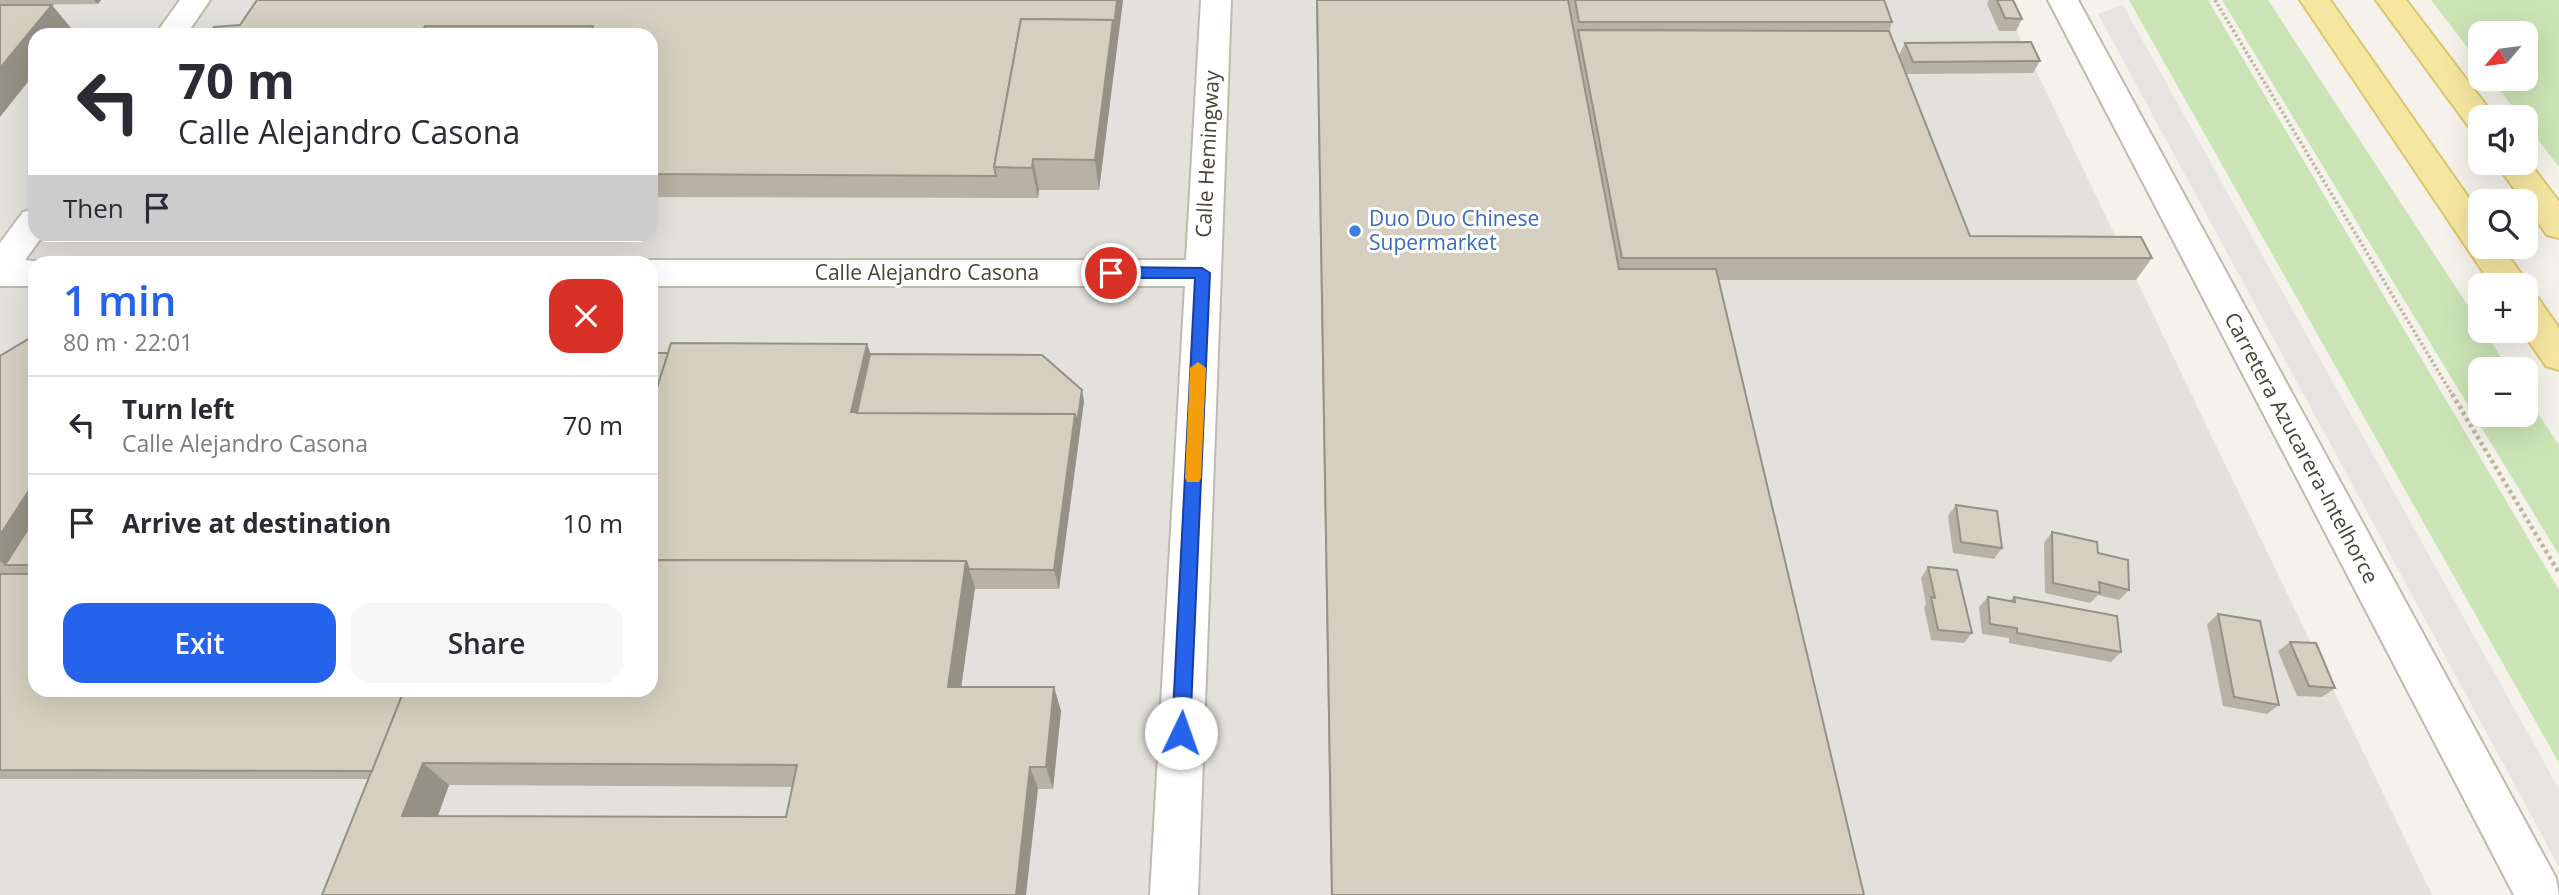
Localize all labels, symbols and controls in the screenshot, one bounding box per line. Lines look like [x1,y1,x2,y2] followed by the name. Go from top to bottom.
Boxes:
[2468,21,2538,91] north arrow
[2468,21,2538,427] map controls
[178,47,295,113] text: 70 m
[63,56,154,147] icon: left
[1189,69,1225,238] street label: Calle Hemingway
[2468,105,2538,175] button: sound
[178,110,520,153] text: Calle Alejandro Casona
[138,189,176,227] icon: arrive
[2468,189,2538,259] button: search
[63,190,124,226] text: Then
[1369,204,1539,256] place label: Duo Duo Chinese Supermarket
[1347,223,1363,239] marker: Duo Duo Chinese Supermarket
[1081,243,1141,303] pin
[1092,254,1130,292] icon: arrive
[815,258,1039,286] street label: Calle Alejandro Casona
[63,271,176,328] text: 1 min
[2468,273,2538,343] button: +
[549,279,623,353] button: close
[2218,307,2385,588] street label: Carretera Azucarera-Intelhorce
[63,326,193,358] text: 80 m · 22:01
[2468,357,2538,427] button: −
[122,391,234,427] text: Turn left
[63,406,101,444] icon: left
[562,407,623,443] text: 70 m
[122,427,368,459] text: Calle Alejandro Casona
[63,504,101,542] icon: arrive
[122,505,391,541] text: Arrive at destination
[562,505,623,541] text: 10 m
[63,603,336,683] button: Exit
[350,603,623,683] button: Share
[1144,696,1218,770] position arrow

